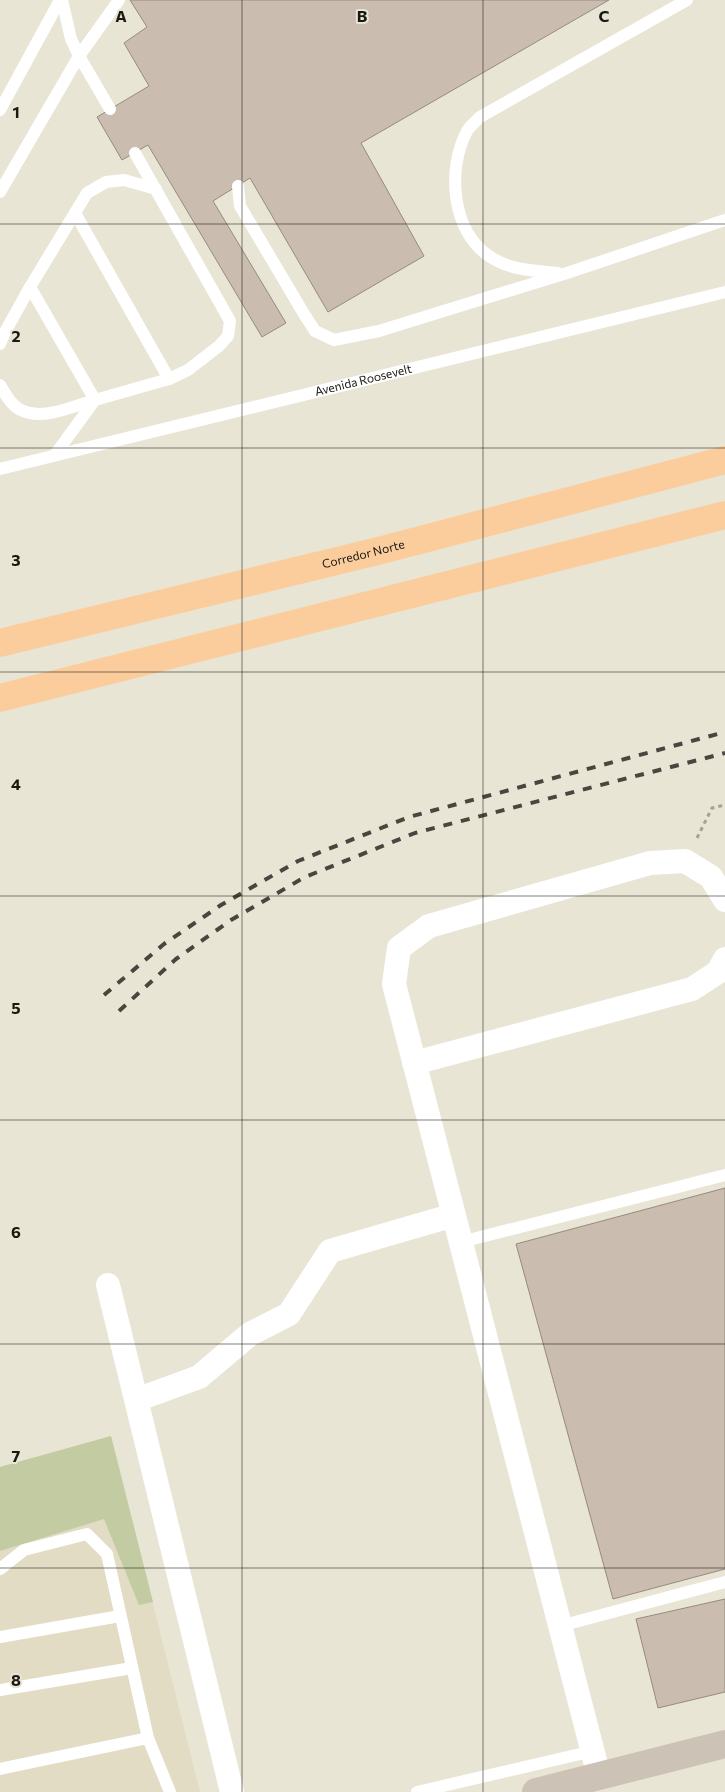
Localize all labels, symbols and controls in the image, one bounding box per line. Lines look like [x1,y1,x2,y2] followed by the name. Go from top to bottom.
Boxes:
[115,6,127,25] text: A
[357,6,368,25] text: B
[599,6,610,25] text: C
[12,102,20,121] text: 1
[11,326,21,345] text: 2
[313,361,413,398] street label: Avenida Roosevelt
[320,536,406,570] street label: Corredor Norte
[11,550,21,569] text: 3
[11,774,21,793] text: 4
[11,998,21,1017] text: 5
[11,1222,21,1241] text: 6
[12,1446,21,1465] text: 7
[11,1670,21,1689] text: 8

